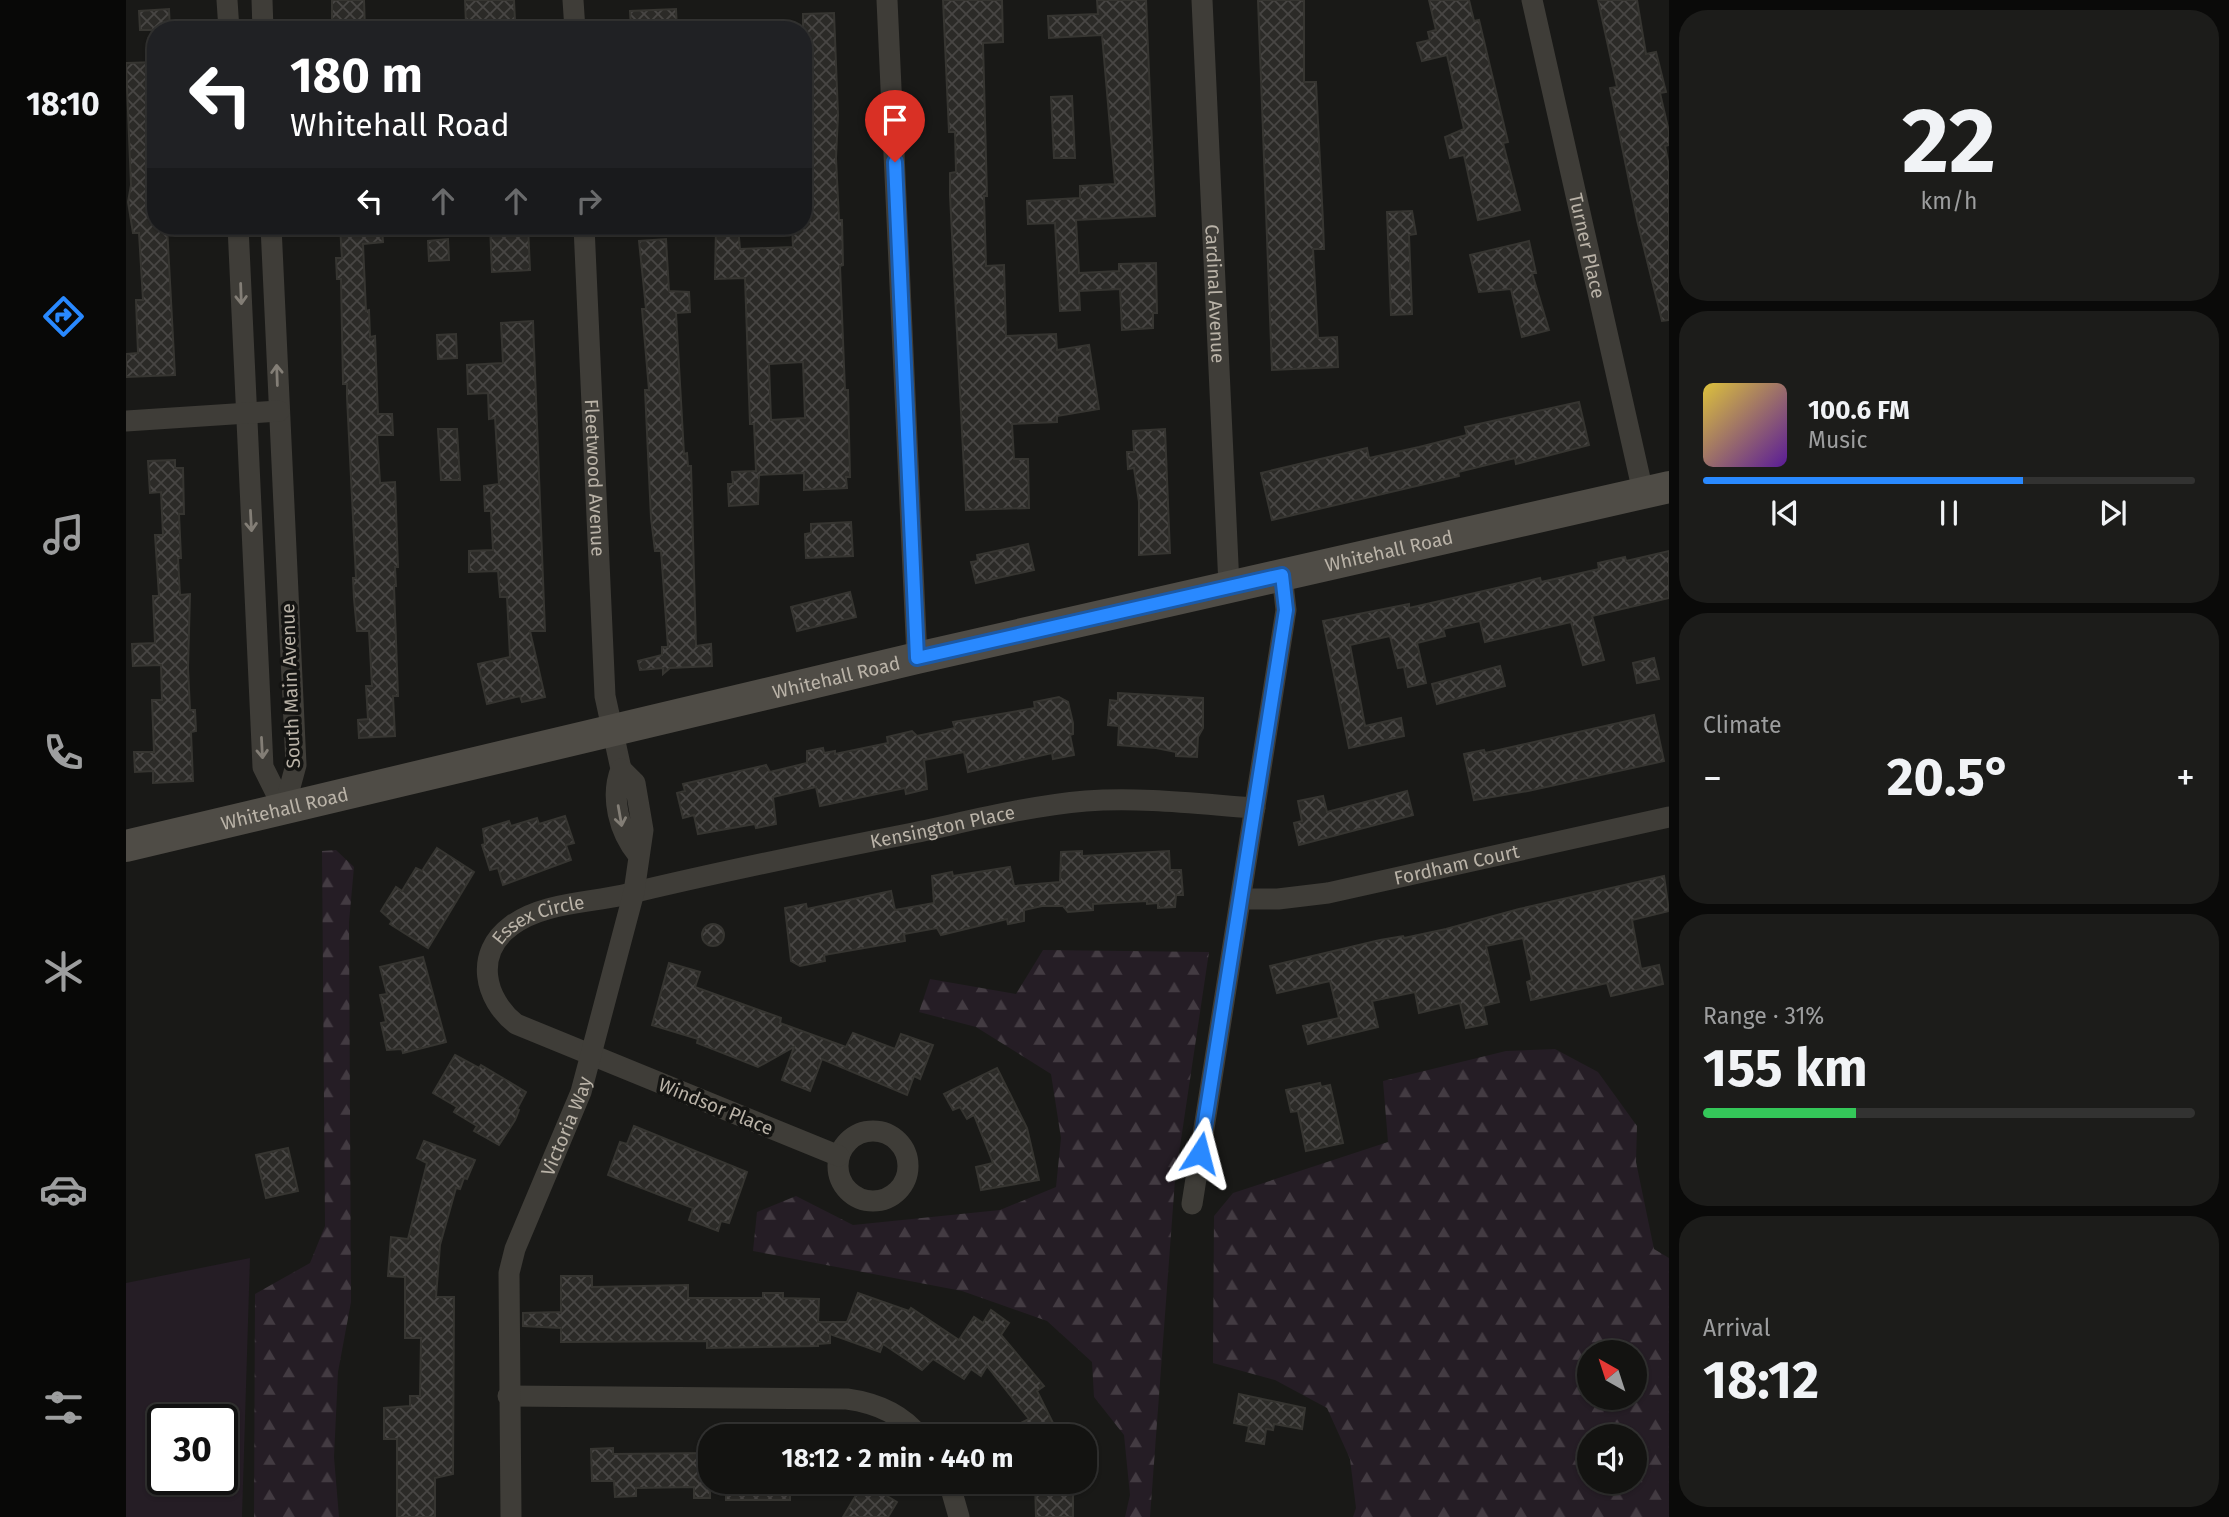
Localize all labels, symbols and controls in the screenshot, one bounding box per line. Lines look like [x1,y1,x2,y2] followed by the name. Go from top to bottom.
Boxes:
[290,46,423,105] text: 180 m
[175,49,266,140] icon: left
[26,85,100,123] text: 18:10
[1902,87,1996,196] text: 22
[865,90,925,162] pin
[876,101,914,139] icon: arrive
[290,106,510,144] text: Whitehall Road
[351,182,389,220] icon: left
[424,182,462,220] icon: ahead
[497,182,535,220] icon: ahead
[570,182,608,220] icon: right
[1921,187,1977,215] text: km/h
[1564,191,1610,301] street label: Turner Place
[1200,224,1230,364] street label: Cardinal Avenue
[234,282,247,305] one-way arrow
[39,292,88,341] icon: directions
[271,364,284,387] one-way arrow
[1808,395,1910,426] text: 100.6 FM
[580,399,610,557] street label: Fleetwood Avenue
[1808,426,1868,454] text: Music
[1766,494,1804,532] icon: previous
[1930,494,1968,532] icon: pause
[2094,494,2132,532] icon: next
[245,509,258,532] one-way arrow
[39,510,88,559] icon: music
[1323,525,1455,577] street label: Whitehall Road
[276,603,305,769] street label: South Main Avenue
[770,651,902,704] street label: Whitehall Road
[1703,711,1782,739] text: Climate
[39,728,88,777] icon: phone
[256,737,269,760] one-way arrow
[1887,746,2011,809] text: 20.5°
[1703,755,1722,801] text: −
[2176,755,2195,801] text: +
[219,783,351,835] street label: Whitehall Road
[868,801,1017,853] street label: Kensington Place
[614,804,627,827] one-way arrow
[1392,840,1521,890] street label: Fordham Court
[487,891,586,949] street label: Essex Circle
[39,947,88,996] icon: climate
[1703,1002,1824,1030] text: Range · 31%
[1703,1037,1868,1100] text: 155 km
[536,1073,597,1179] street label: Victoria Way
[655,1073,776,1140] street label: Windsor Place
[1163,1116,1237,1190] position arrow
[39,1165,88,1214] icon: car
[1703,1314,1770,1342] text: Arrival
[1577,1340,1647,1410] north arrow
[1577,1340,1647,1494] map controls
[1703,1349,1819,1412] text: 18:12
[39,1383,88,1432] icon: filters
[147,1404,238,1495] speed limit sign: 30
[1577,1424,1647,1494] button: sound
[782,1443,1013,1474] text: 18:12 · 2 min · 440 m

